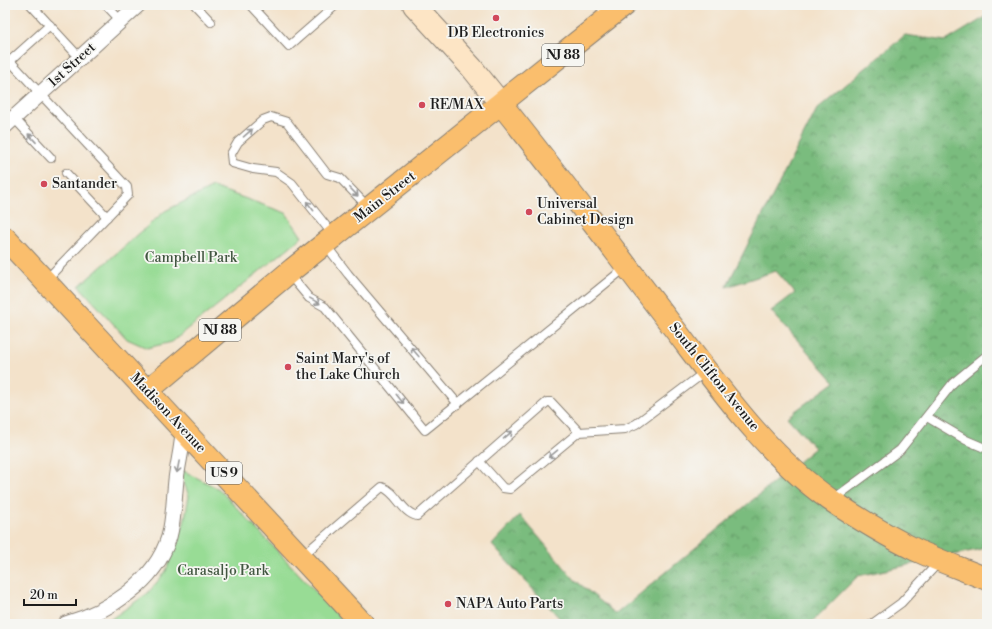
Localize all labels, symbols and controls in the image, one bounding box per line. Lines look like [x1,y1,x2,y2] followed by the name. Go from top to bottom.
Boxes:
[491,13,501,23] marker: DB Electronics
[448,24,544,42] place label: DB Electronics
[44,39,100,91] street label: 1st Street
[542,44,584,66] road number: NJ 88
[430,96,484,114] place label: RE/MAX
[417,100,427,110] marker: RE/MAX
[243,128,253,137] one-way arrow
[27,133,37,143] one-way arrow
[351,167,419,227] street label: Main Street
[52,175,117,193] place label: Santander
[39,179,49,189] marker: Santander
[349,187,359,197] one-way arrow
[537,195,635,229] place label: Universal Cabinet Design
[306,201,315,211] one-way arrow
[524,207,534,217] marker: Universal Cabinet Design
[145,249,238,267] park label: Campbell Park
[309,298,321,306] one-way arrow
[199,319,241,341] road number: NJ 88
[665,319,763,435] street label: South Clifton Avenue
[410,347,419,358] one-way arrow
[296,350,401,384] place label: Saint Mary's of the Lake Church
[283,362,293,372] marker: Saint Mary's of the Lake Church
[126,369,210,457] street label: Madison Avenue
[395,393,404,404] one-way arrow
[503,431,514,440] one-way arrow
[548,449,558,458] one-way arrow
[174,460,182,473] one-way arrow
[206,462,242,484] road number: US 9
[177,562,270,580] park label: Carasaljo Park
[24,581,76,607] scale bar
[30,588,58,603] text: 20 m
[456,595,563,613] place label: NAPA Auto Parts
[443,599,453,609] marker: NAPA Auto Parts

